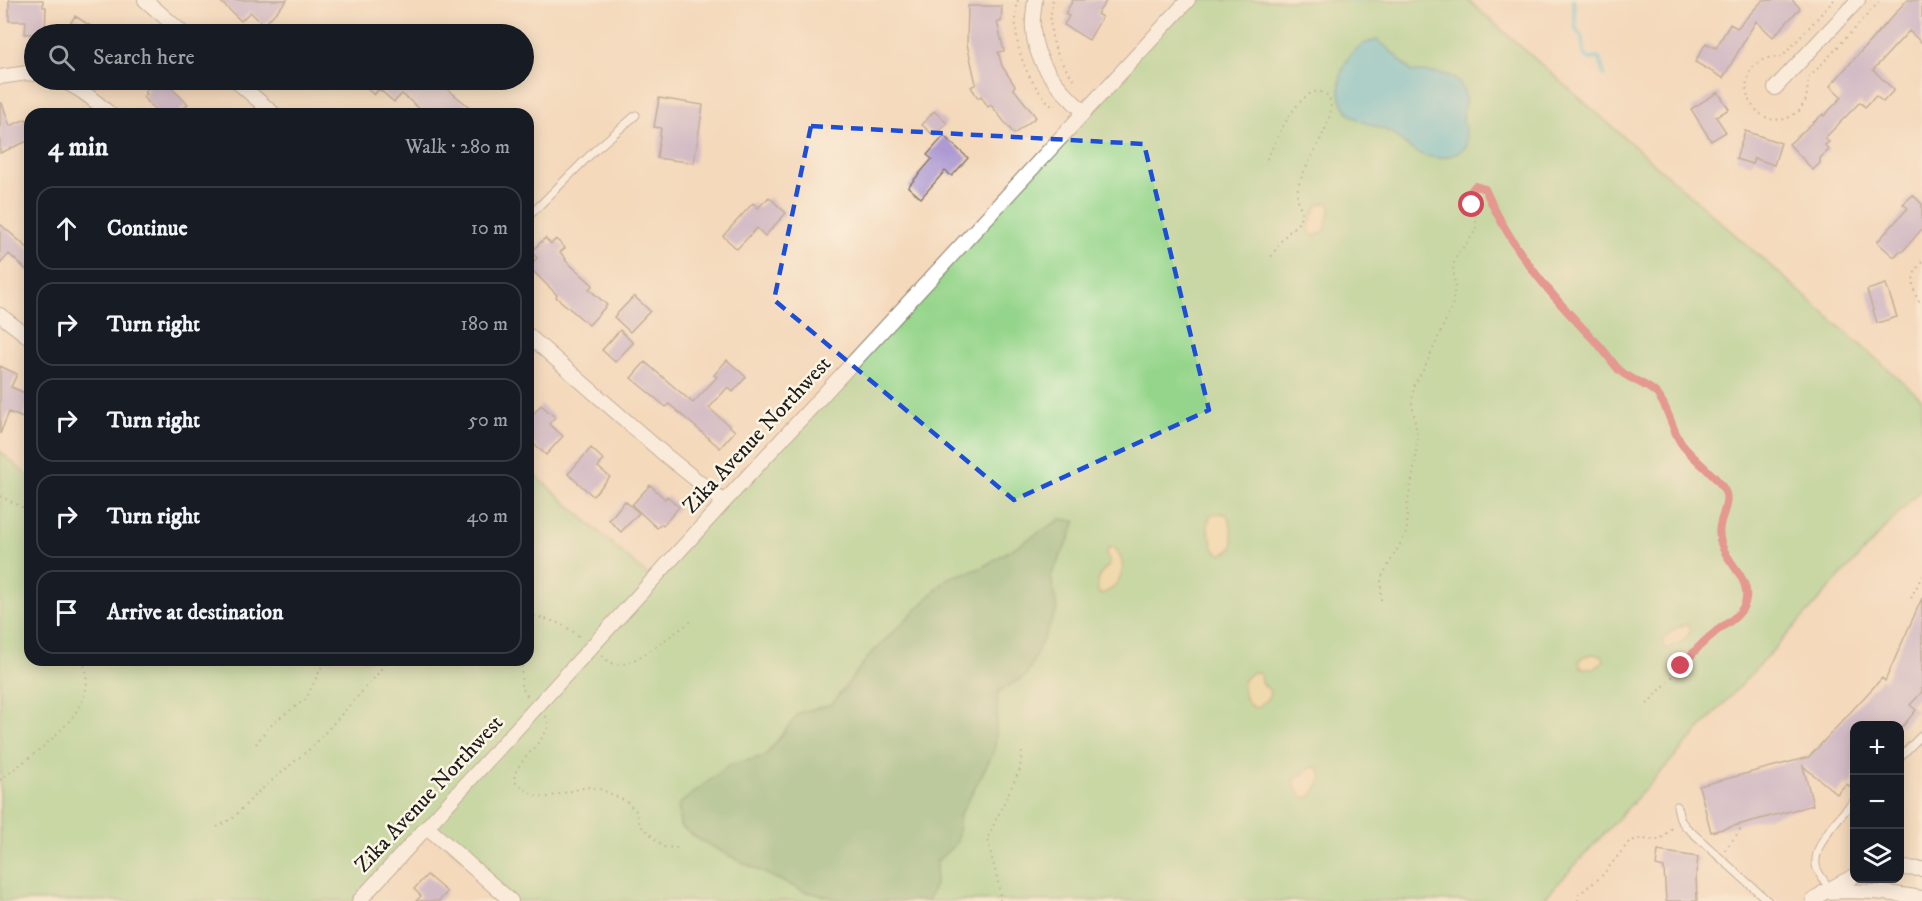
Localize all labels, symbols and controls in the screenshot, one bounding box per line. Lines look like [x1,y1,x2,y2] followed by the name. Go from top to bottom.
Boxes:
[24,24,534,90] search box
[45,41,78,74] icon: search
[93,44,195,71] text: Search here
[48,131,108,164] text: 4 min
[405,135,510,160] text: Walk · 280 m
[1458,191,1484,217] route start
[50,212,83,245] icon: ahead
[107,215,188,242] text: Continue
[471,216,508,241] text: 10 m
[50,308,83,341] icon: right
[107,311,200,338] text: Turn right
[461,312,508,337] text: 180 m
[677,351,837,519] street label: Zika Avenue Northwest
[50,404,83,437] icon: right
[107,407,200,434] text: Turn right
[468,408,508,433] text: 50 m
[50,500,83,533] icon: right
[107,503,200,530] text: Turn right
[466,504,508,529] text: 40 m
[50,596,83,629] icon: arrive
[107,599,284,626] text: Arrive at destination
[1667,652,1693,678] route end
[349,710,509,878] street label: Zika Avenue Northwest
[1850,721,1904,883] map controls
[1850,721,1904,775] button: +
[1850,775,1904,829] button: −
[1850,829,1904,883] button: layers

